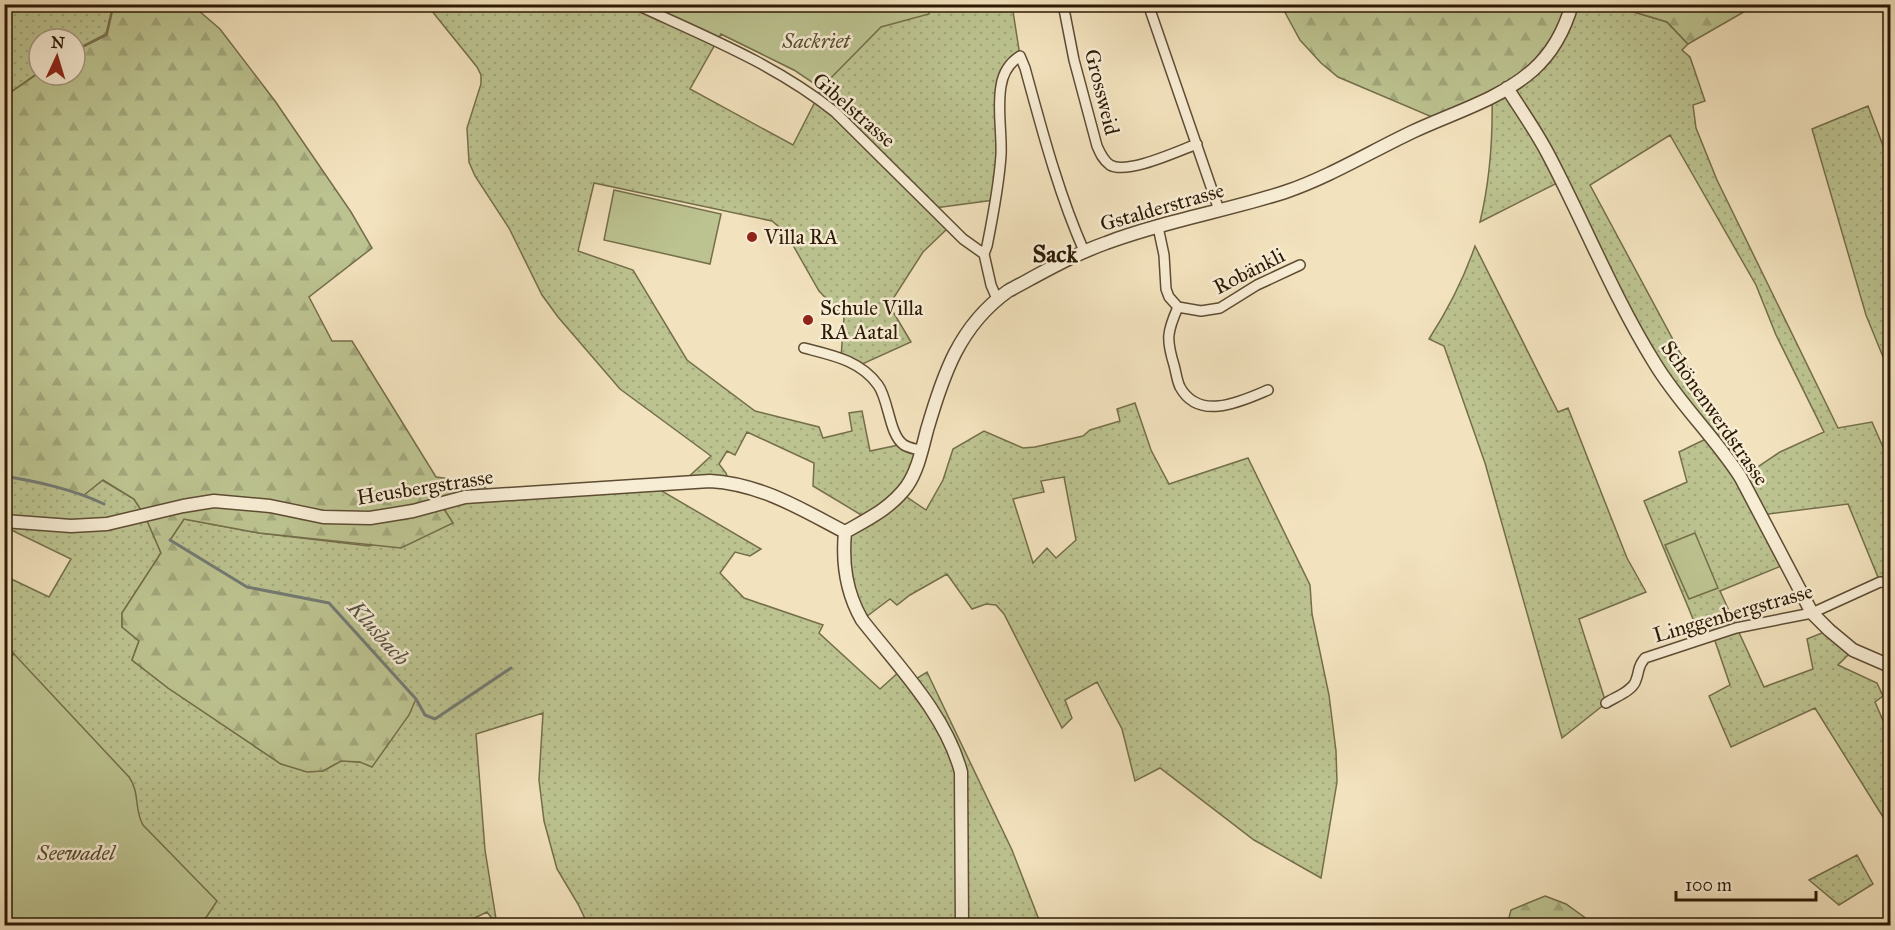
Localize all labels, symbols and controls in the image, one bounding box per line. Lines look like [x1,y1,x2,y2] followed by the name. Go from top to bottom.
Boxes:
[27,27,87,87] north arrow
[781,28,851,54] park label: Sackriet
[51,33,66,53] text: N
[1079,46,1125,138] street label: Grossweid
[807,67,901,153] street label: Gibelstrasse
[1097,177,1227,237] street label: Gstalderstrasse
[763,224,838,250] place label: Villa RA
[745,230,759,244] marker: Villa RA
[1032,239,1078,269] district label: Sack
[1209,242,1289,300] street label: Robänkli
[820,295,923,345] place label: Schule Villa RA Aatal
[801,313,815,327] marker: Schule Villa RA Aatal
[1655,335,1775,491] street label: Schönenwerdstrasse
[355,463,495,511] street label: Heusbergstrasse
[1650,578,1816,648] street label: Linggenbergstrasse
[342,594,416,672] water label: Klusbach
[36,840,117,866] park label: Seewadel
[1676,864,1816,902] scale bar
[1685,874,1732,896] text: 100 m

